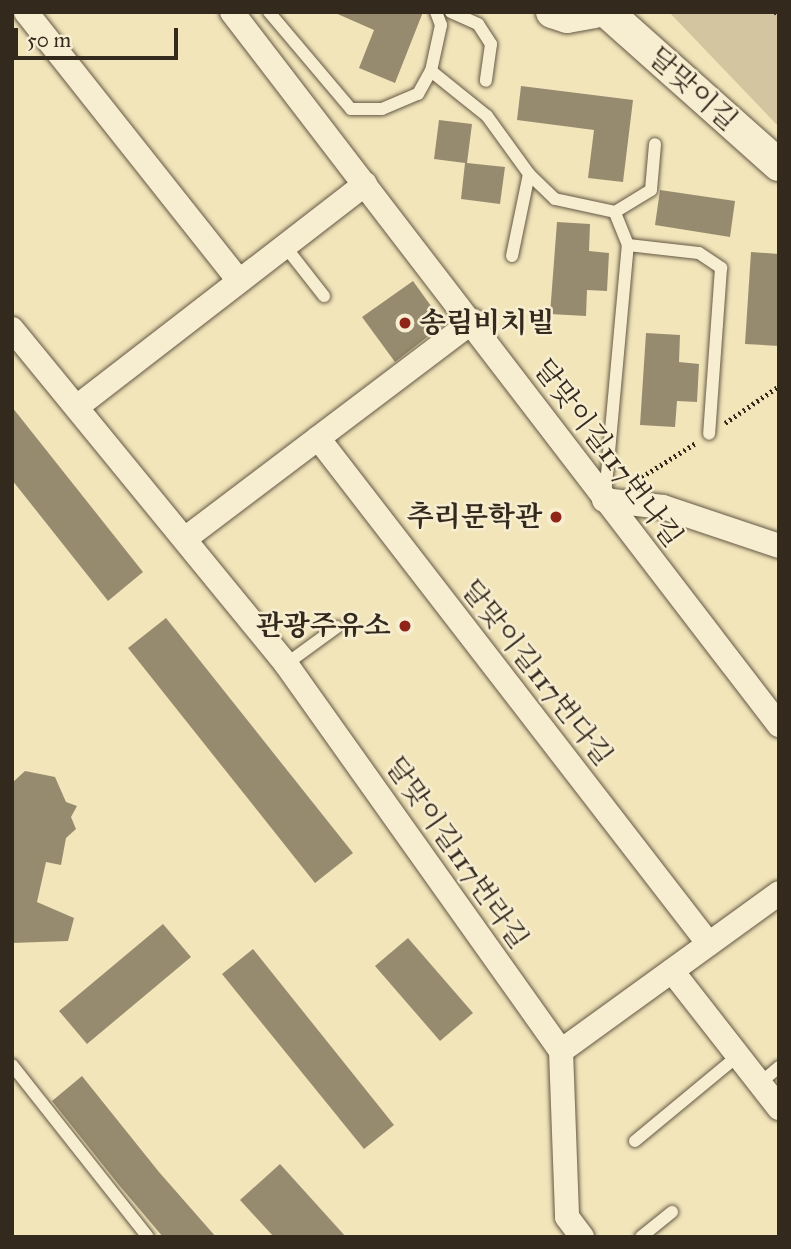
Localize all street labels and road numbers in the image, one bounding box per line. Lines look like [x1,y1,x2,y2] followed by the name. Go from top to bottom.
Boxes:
[642,40,744,138] street label: 달맞이길
[526,352,690,554] street label: 달맞이길117번나길
[454,573,620,773] street label: 달맞이길117번다길
[378,751,536,955] street label: 달맞이길117번라길

